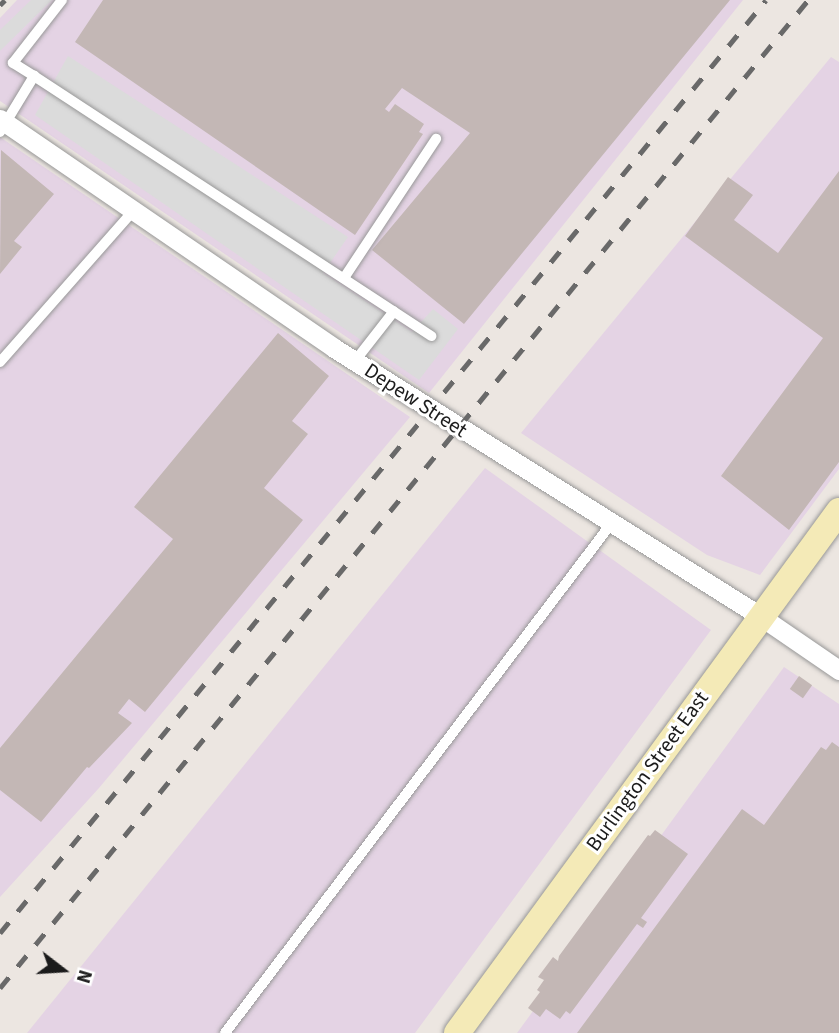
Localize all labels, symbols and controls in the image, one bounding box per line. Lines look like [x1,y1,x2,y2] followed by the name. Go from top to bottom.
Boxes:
[360,357,472,443] street label: Depew Street
[581,686,713,856] street label: Burlington Street East
[28,935,98,1005] north arrow
[69,966,98,986] text: N

